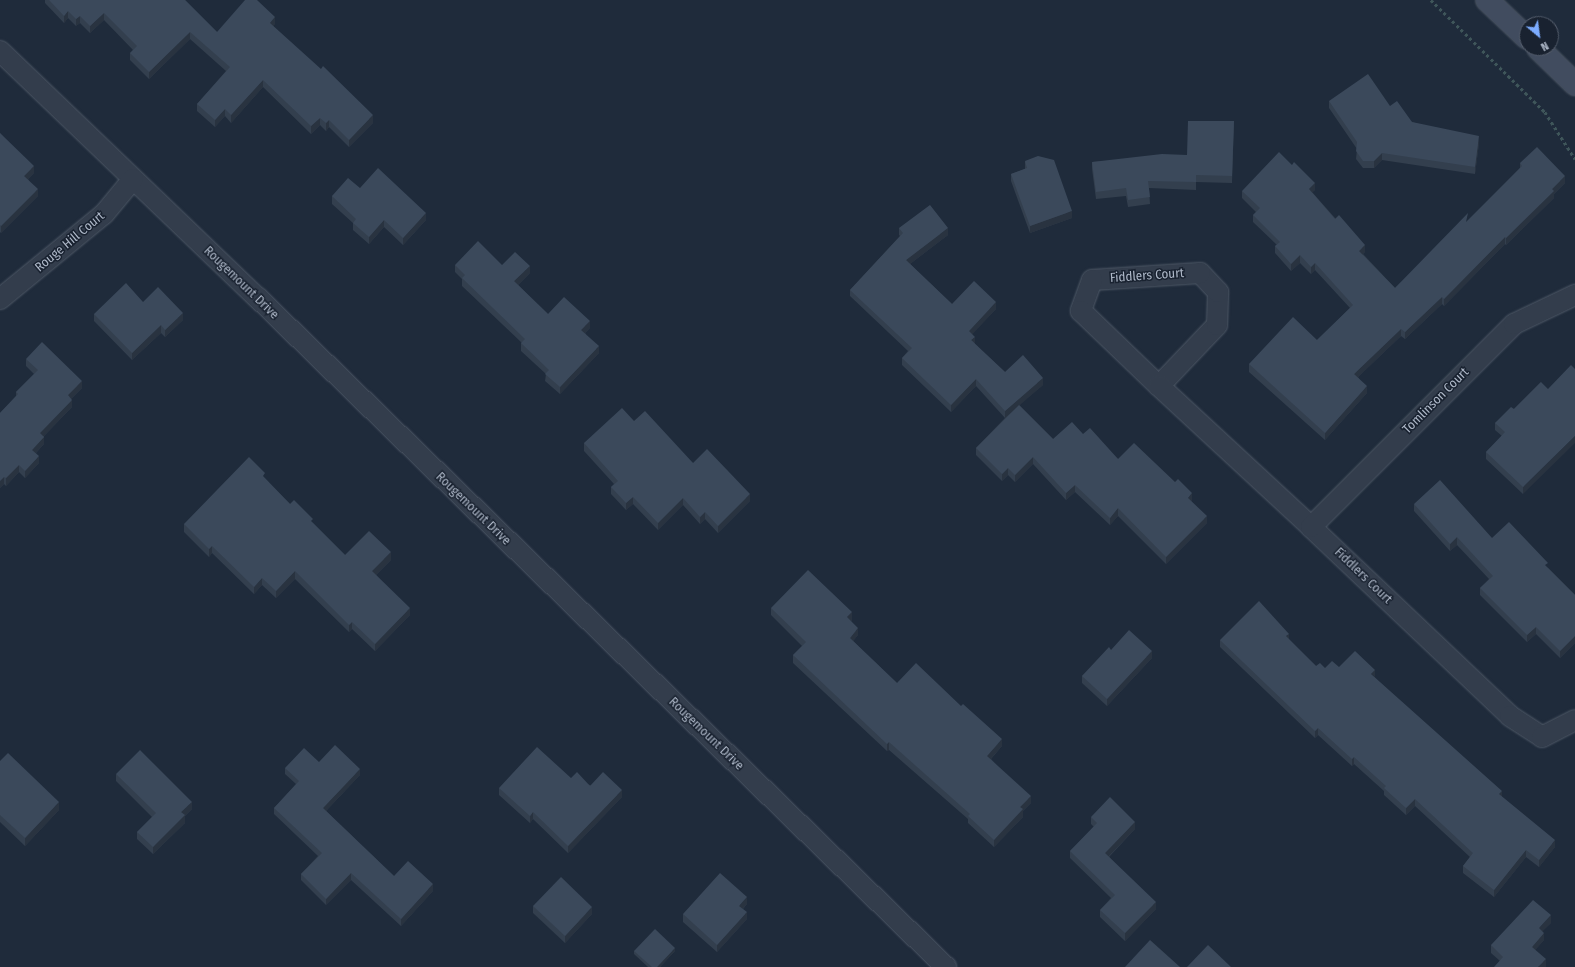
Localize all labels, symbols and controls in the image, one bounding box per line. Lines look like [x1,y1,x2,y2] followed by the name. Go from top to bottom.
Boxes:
[1519,16,1559,56] north arrow
[1539,39,1551,53] text: N
[32,208,108,276] street label: Rouge Hill Court
[200,243,282,323] street label: Rougemount Drive
[1110,266,1184,286] street label: Fiddlers Court
[1400,365,1472,437] street label: Tomlinson Court
[432,469,514,549] street label: Rougemount Drive
[1331,545,1395,607] street label: Fiddlers Court
[665,694,747,774] street label: Rougemount Drive

